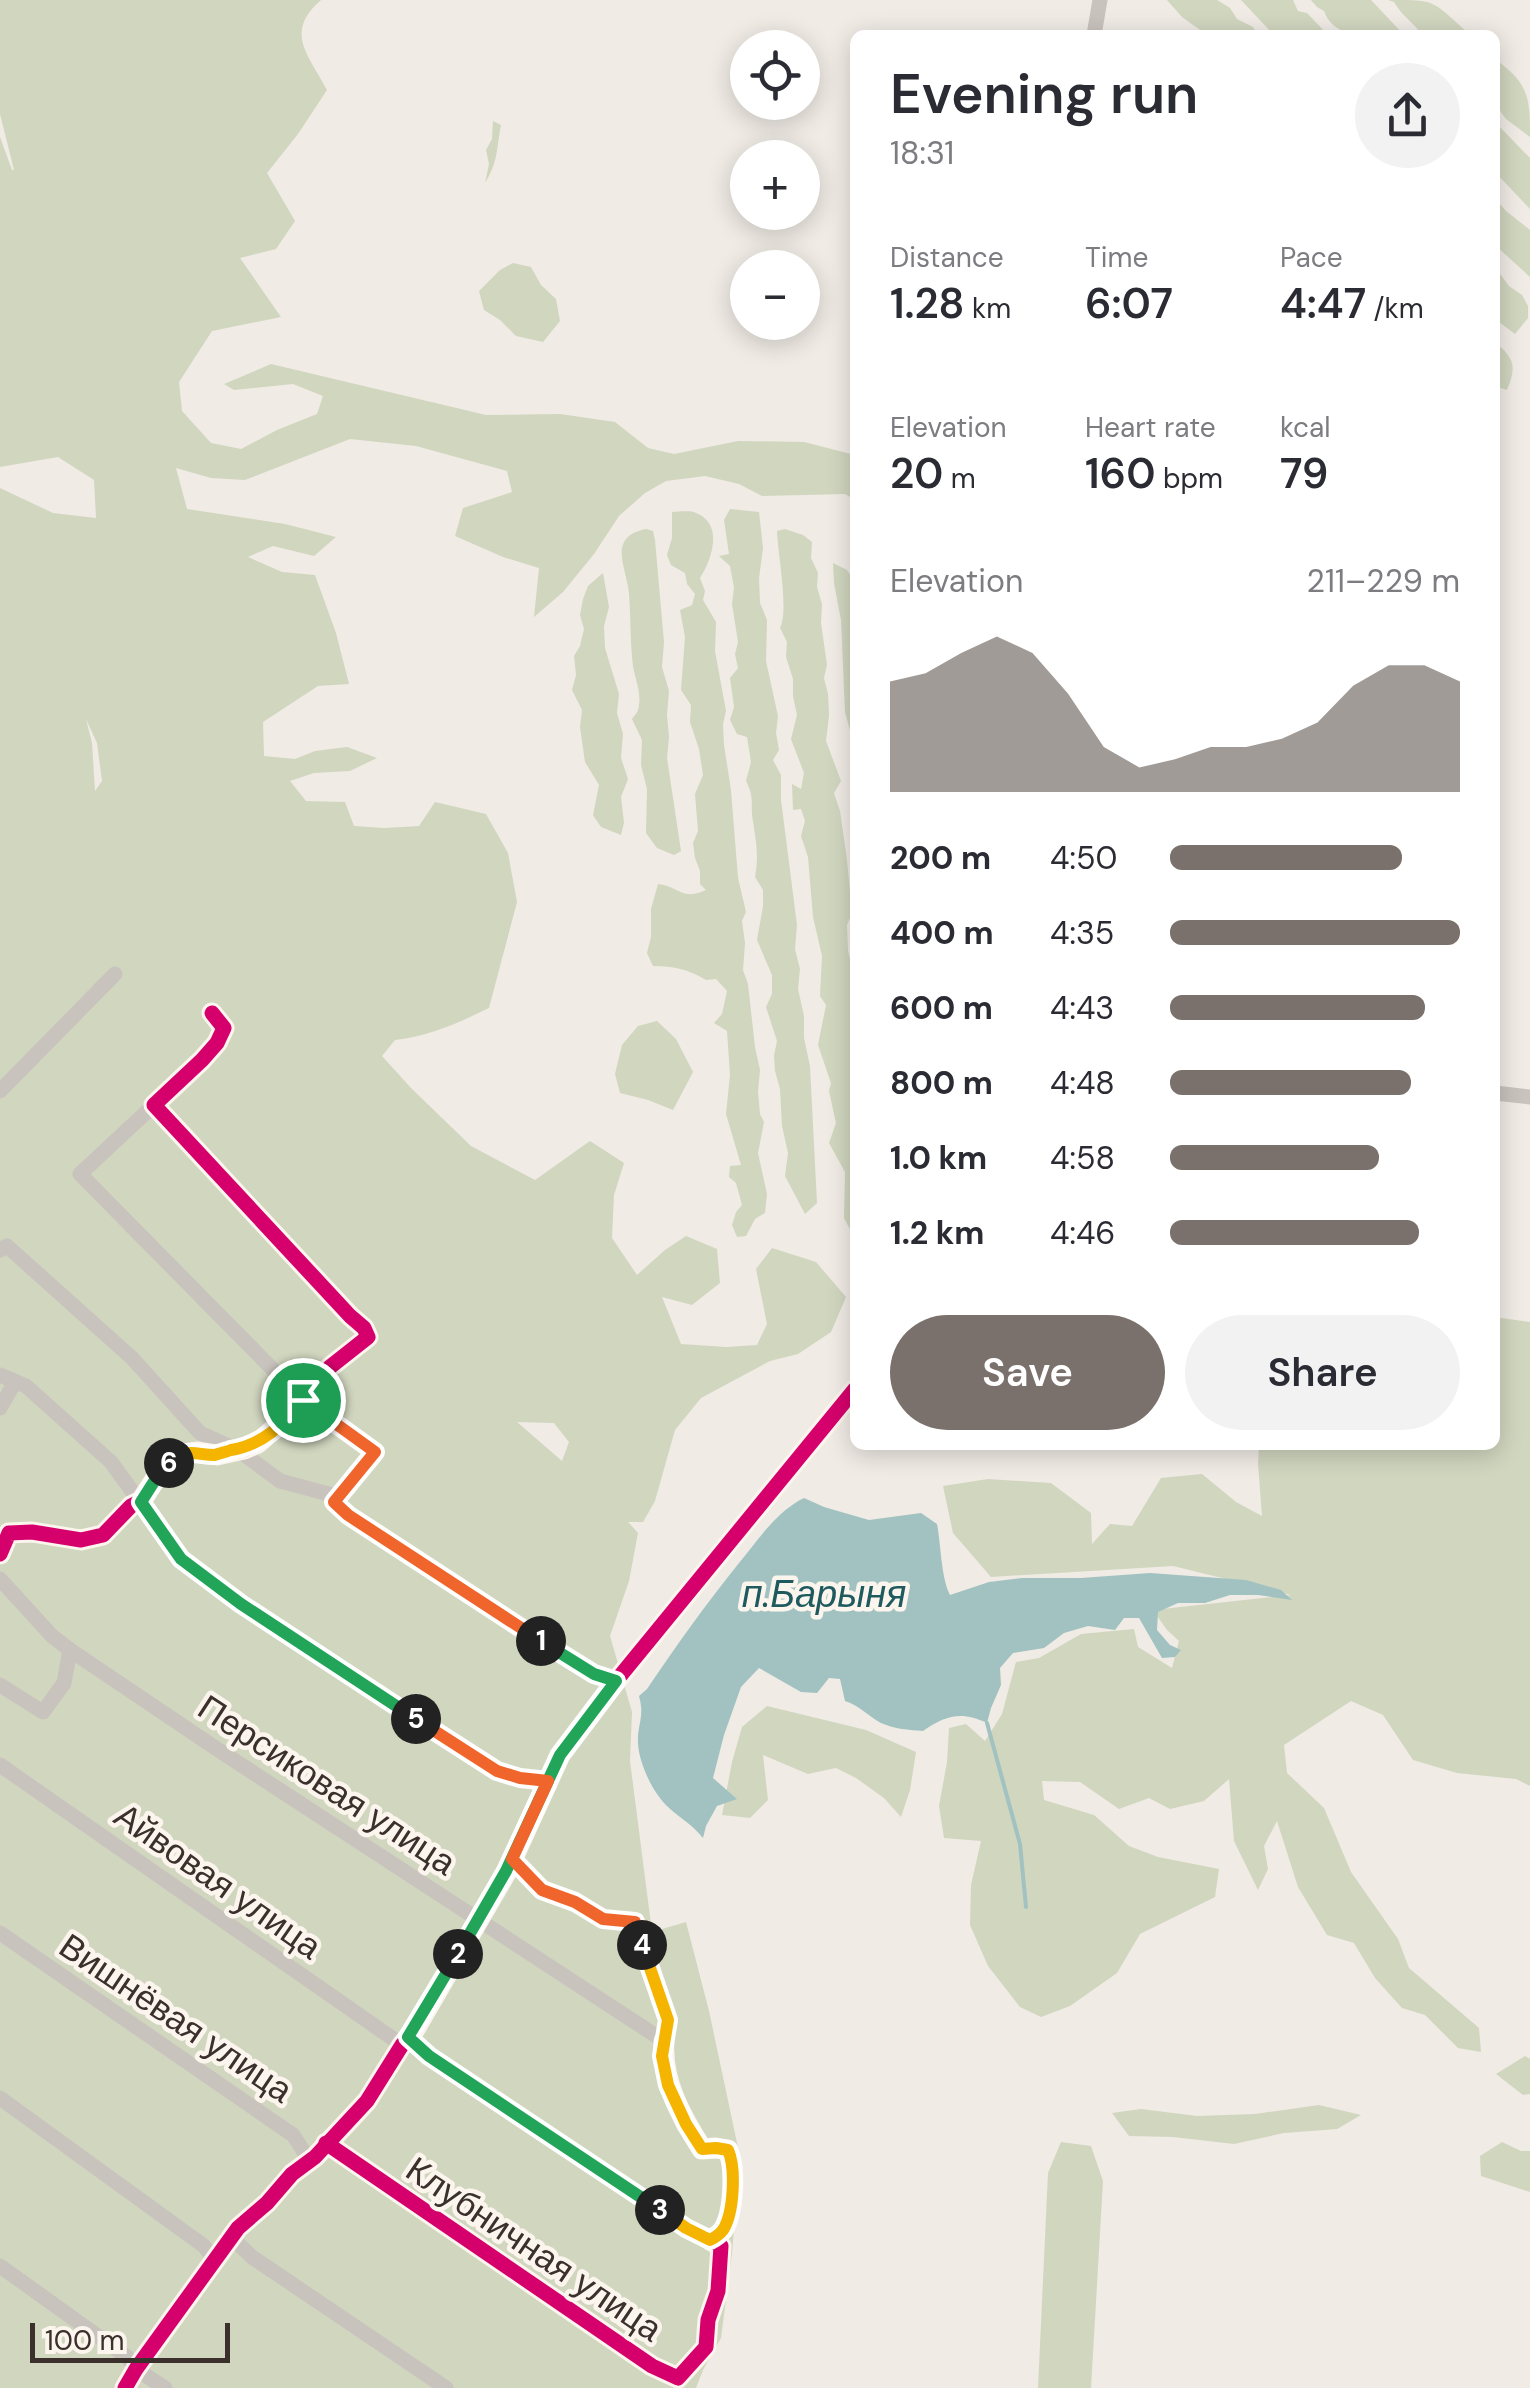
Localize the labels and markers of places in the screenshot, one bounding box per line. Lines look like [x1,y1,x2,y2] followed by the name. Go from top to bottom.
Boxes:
[261,1358,346,1443] pin
[144,1438,194,1488] pin: 6
[516,1616,566,1666] pin: 1
[391,1694,441,1744] pin: 5
[617,1920,667,1970] pin: 4
[433,1929,483,1979] pin: 2
[635,2185,685,2235] pin: 3

